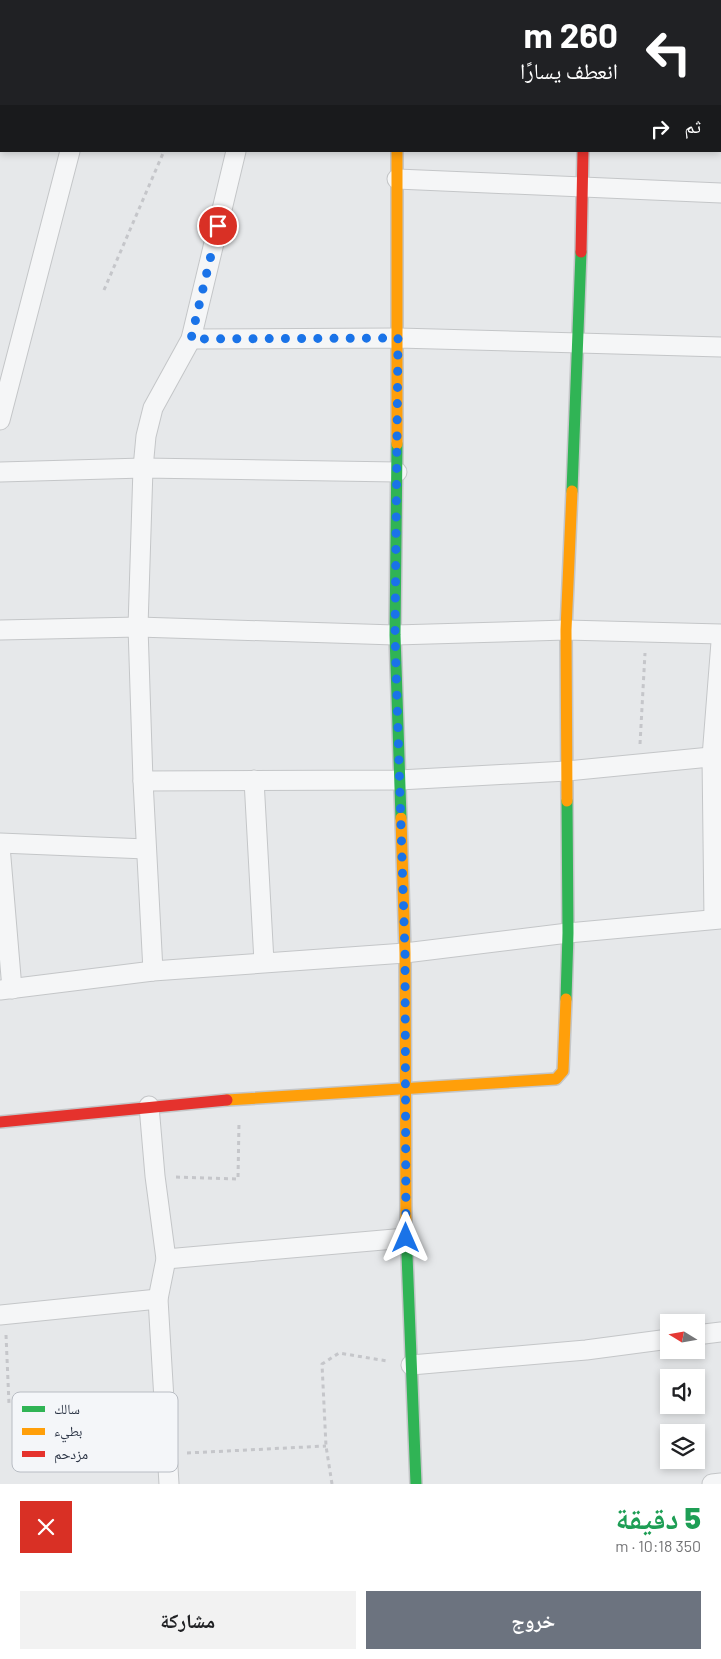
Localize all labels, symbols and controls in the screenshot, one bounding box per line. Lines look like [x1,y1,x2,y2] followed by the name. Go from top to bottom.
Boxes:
[523,13,618,55] text: 260 m
[636,20,701,85] icon: left
[520,57,618,83] text: انعطف يسارًا
[684,114,701,137] text: ثم
[646,115,674,143] icon: right
[197,205,239,247] pin
[204,212,232,240] icon: arrive
[379,1211,431,1263] position arrow
[660,1314,705,1359] north arrow
[660,1314,705,1469] map controls
[660,1369,705,1414] button: sound
[12,1392,178,1472] legend
[54,1400,80,1417] text: سالك
[54,1422,83,1443] text: بطيء
[660,1424,705,1469] button: layers
[54,1445,88,1464] text: مزدحم
[616,1499,701,1535] text: 5 دقيقة
[20,1501,72,1553] button: close
[615,1536,701,1555] text: 350 m · 10:18
[20,1591,356,1649] button: مشاركة
[366,1591,701,1649] button: خروج

